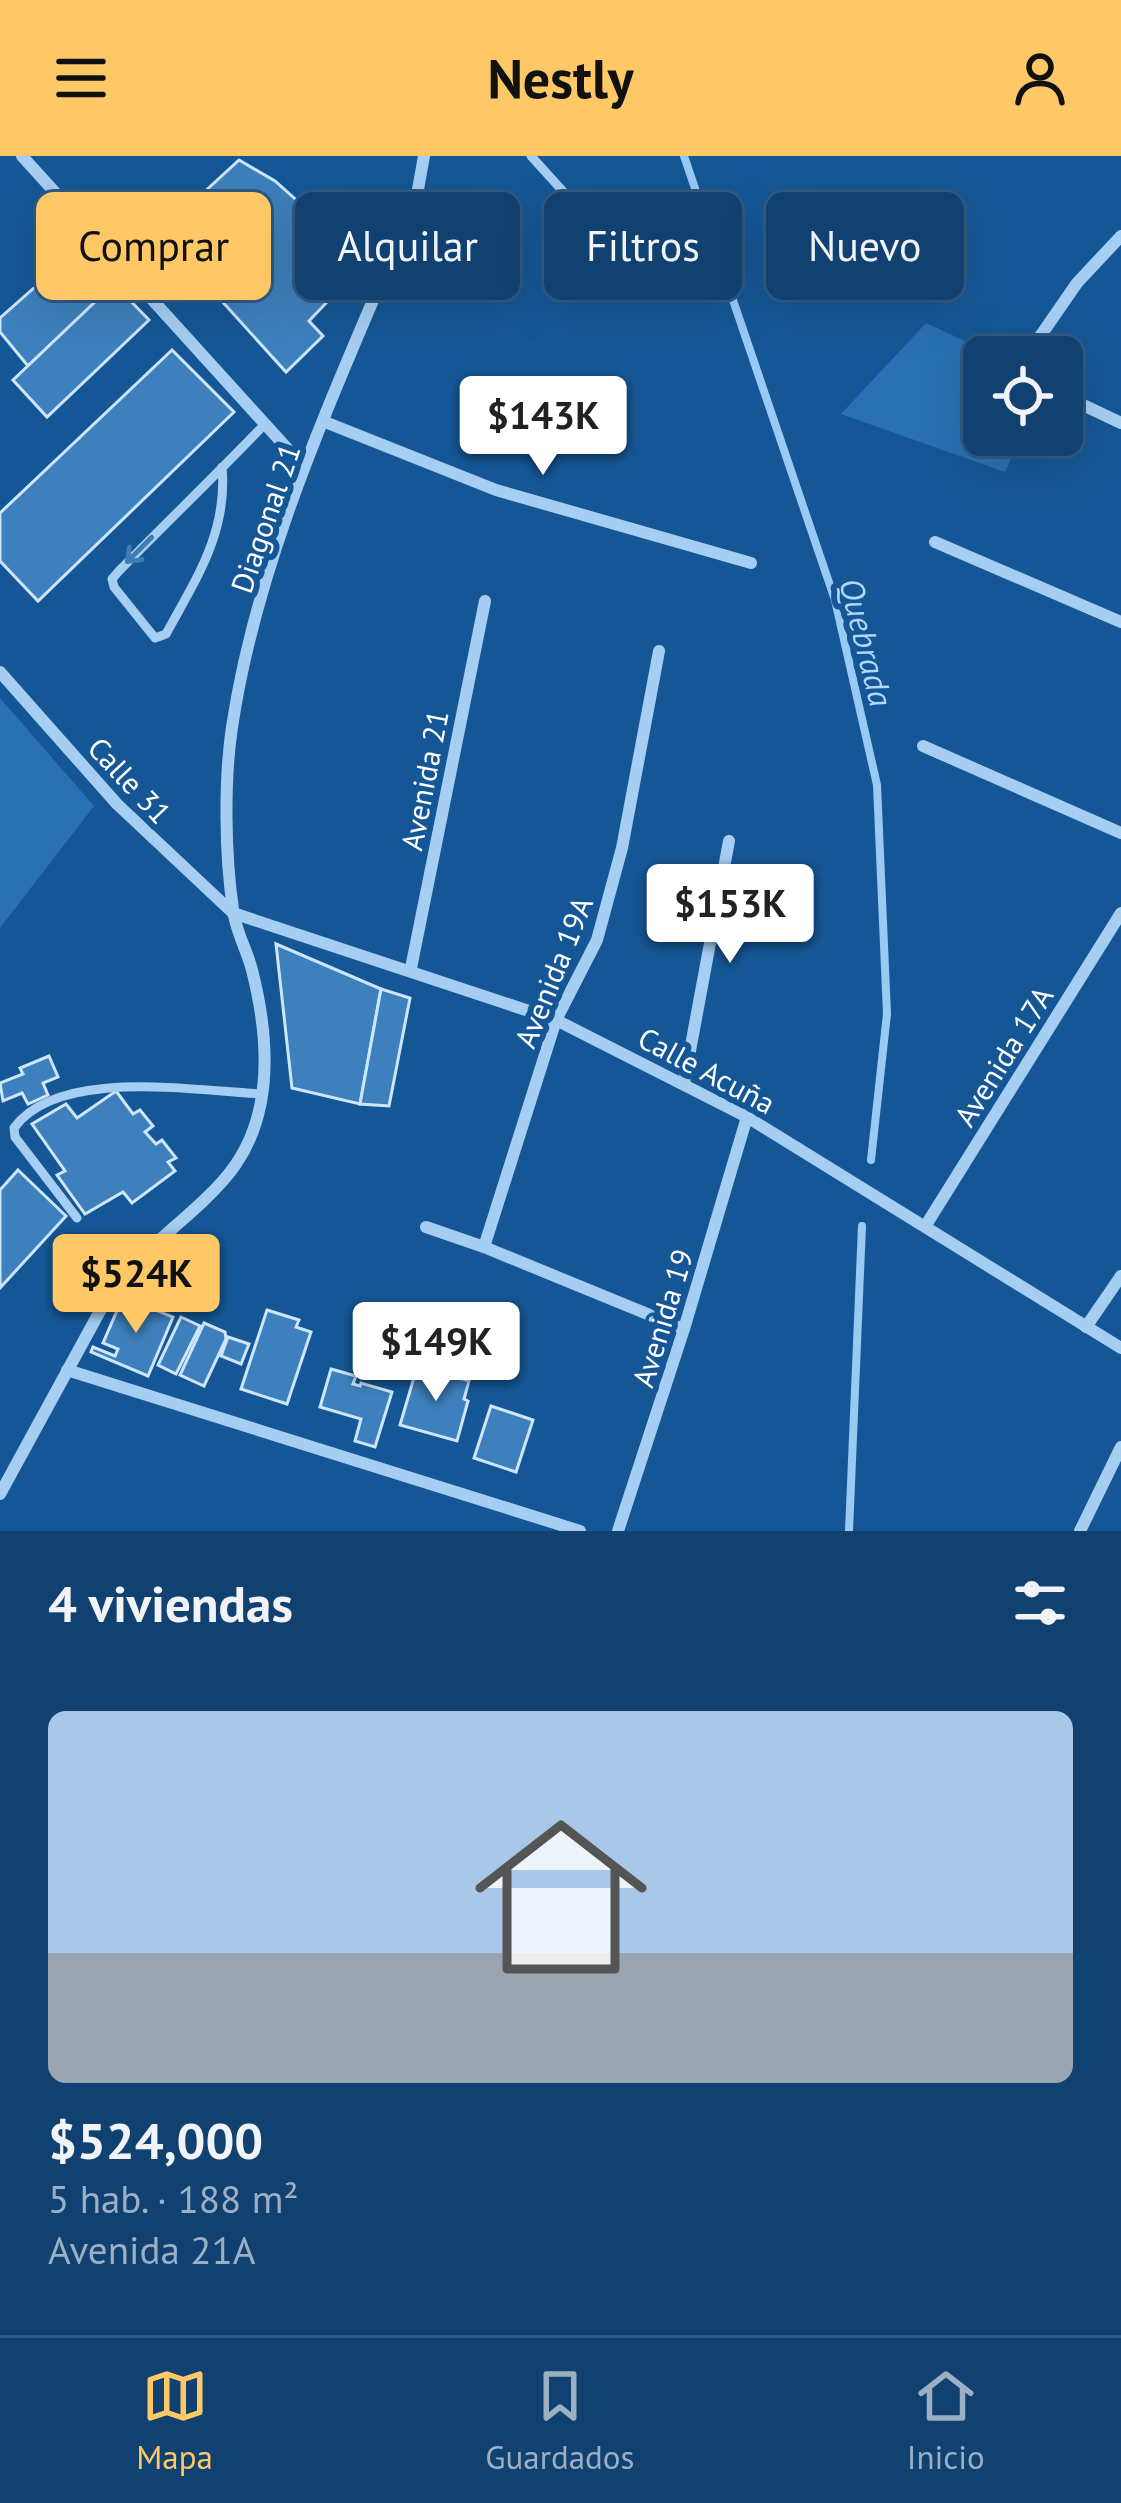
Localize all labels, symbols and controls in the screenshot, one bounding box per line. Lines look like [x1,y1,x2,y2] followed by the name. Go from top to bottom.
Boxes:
[487,43,634,113] text: Nestly
[48,45,114,111] icon: menu
[1007,45,1073,111] icon: person
[36,192,271,300] chip: Comprar
[295,192,520,300] chip: Alquilar
[544,192,742,300] chip: Filtros
[766,192,964,300] chip: Nuevo
[963,336,1083,456] map controls
[963,336,1083,456] button: locate
[459,376,627,478] pin: $143K
[487,389,599,440] text: $143K
[221,438,309,598] street label: Diagonal 21
[126,535,154,564] one-way arrow
[830,573,904,711] water label: Quebrada
[391,707,457,853] street label: Avenida 21
[80,728,180,832] street label: Calle 31
[646,864,814,966] pin: $153K
[674,877,786,928] text: $153K
[505,890,601,1053] street label: Avenida 19A
[945,978,1062,1133] street label: Avenida 17A
[632,1018,782,1122] street label: Calle Acuña
[52,1234,220,1336] pin: $524K
[623,1244,701,1392] street label: Avenida 19
[80,1247,192,1298] text: $524K
[352,1302,520,1404] pin: $149K
[380,1315,492,1366] text: $149K
[48,1570,293,1636] text: 4 viviendas
[1007,1570,1073,1636] icon: filters
[453,1789,669,2005] icon: home
[48,2107,263,2173] text: $524,000
[48,2173,299,2224] text: 5 hab. · 188 m²
[48,2224,255,2275] text: Avenida 21A
[136,2363,213,2478] tab: Mapa
[485,2363,634,2478] tab: Guardados
[907,2363,985,2478] tab: Inicio

